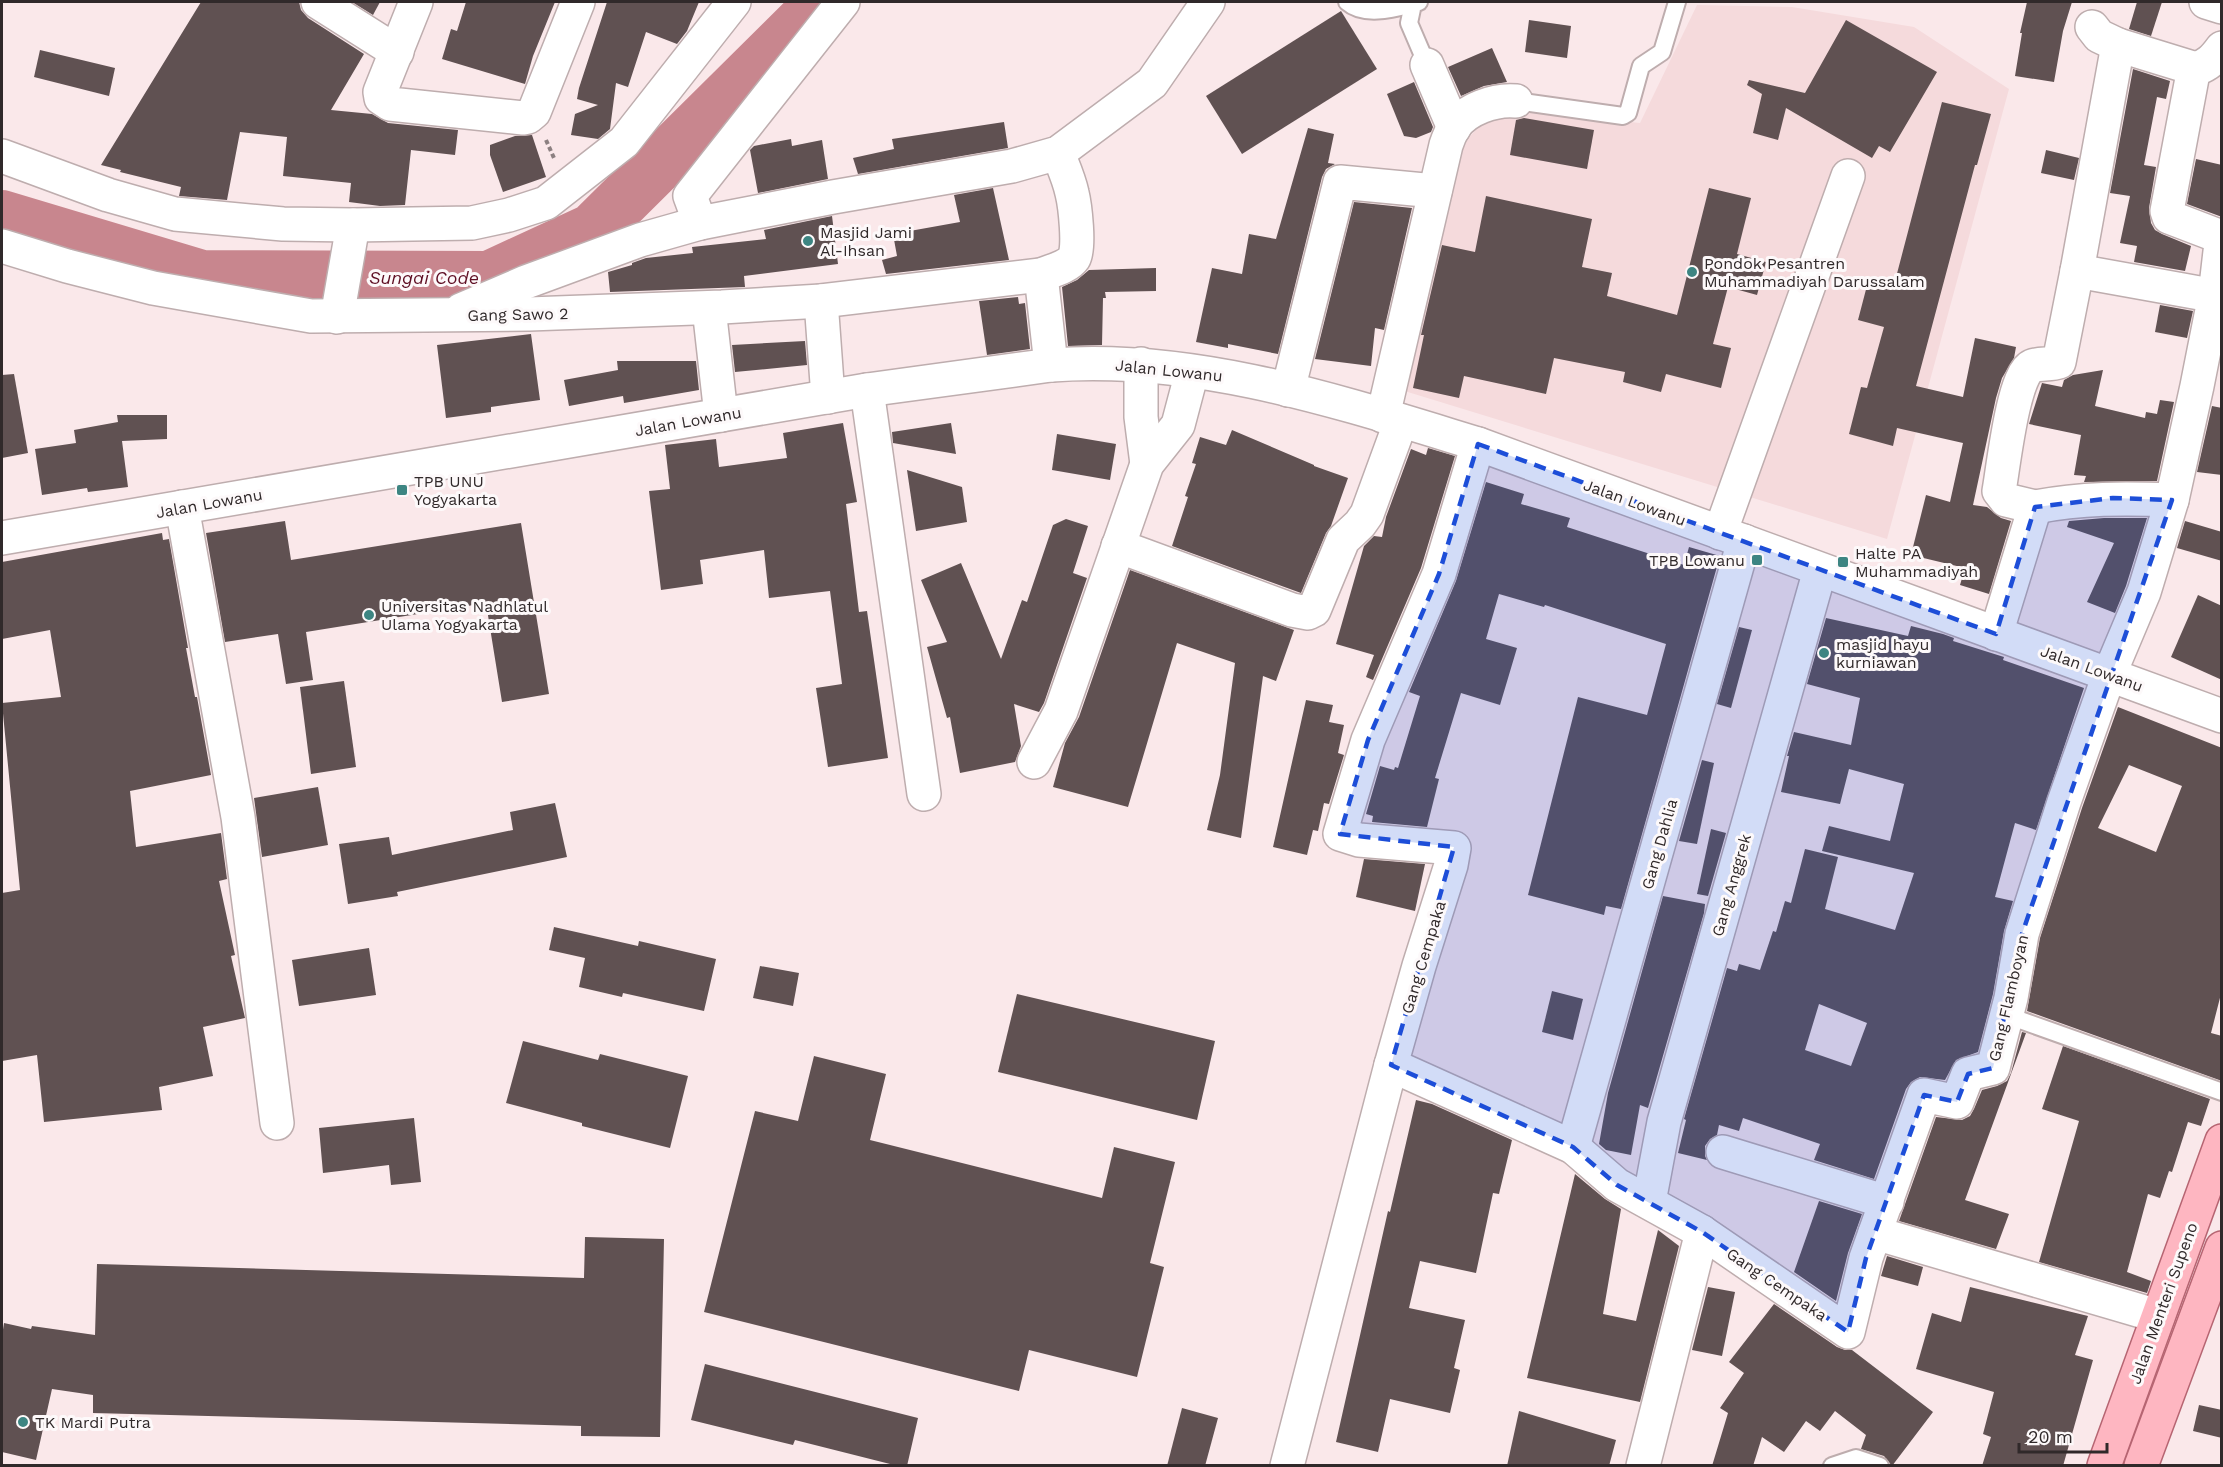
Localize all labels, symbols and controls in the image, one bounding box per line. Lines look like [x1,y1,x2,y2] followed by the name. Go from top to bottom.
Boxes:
[820,223,912,260] place label: Masjid Jami Al-Ihsan
[801,234,815,248] marker: Masjid Jami Al-Ihsan
[1704,254,1925,291] place label: Pondok Pesantren Muhammadiyah Darussalam
[1685,265,1699,279] marker: Pondok Pesantren Muhammadiyah Darussalam
[369,267,479,288] water label: Sungai Code
[467,304,569,325] street label: Gang Sawo 2
[1114,355,1224,386] street label: Jalan Lowanu
[633,403,743,440] street label: Jalan Lowanu
[414,472,497,509] place label: TPB UNU Yogyakarta
[1581,475,1689,530] street label: Jalan Lowanu
[395,483,409,497] marker: TPB UNU Yogyakarta
[154,485,264,522] street label: Jalan Lowanu
[1855,544,1978,581] place label: Halte PA Muhammadiyah
[1649,551,1745,570] place label: TPB Lowanu
[1750,553,1764,567] marker: TPB Lowanu
[1836,555,1850,569] marker: Halte PA Muhammadiyah
[381,597,548,634] place label: Universitas Nadhlatul Ulama Yogyakarta
[362,608,376,622] marker: Universitas Nadhlatul Ulama Yogyakarta
[1836,635,1929,672] place label: masjid hayu kurniawan
[2038,641,2146,696] street label: Jalan Lowanu
[1817,646,1831,660] marker: masjid hayu kurniawan
[1638,797,1681,892] street label: Gang Dahlia
[1708,832,1755,939] street label: Gang Anggrek
[1397,898,1450,1016] street label: Gang Cempaka
[1985,933,2032,1064] street label: Gang Flamboyan
[2125,1220,2202,1387] street label: Jalan Menteri Supeno
[1723,1244,1831,1325] street label: Gang Cempaka
[35,1413,151,1432] place label: TK Mardi Putra
[16,1415,30,1429] marker: TK Mardi Putra
[2019,1416,2108,1454] scale bar
[2028,1426,2073,1447] text: 20 m

